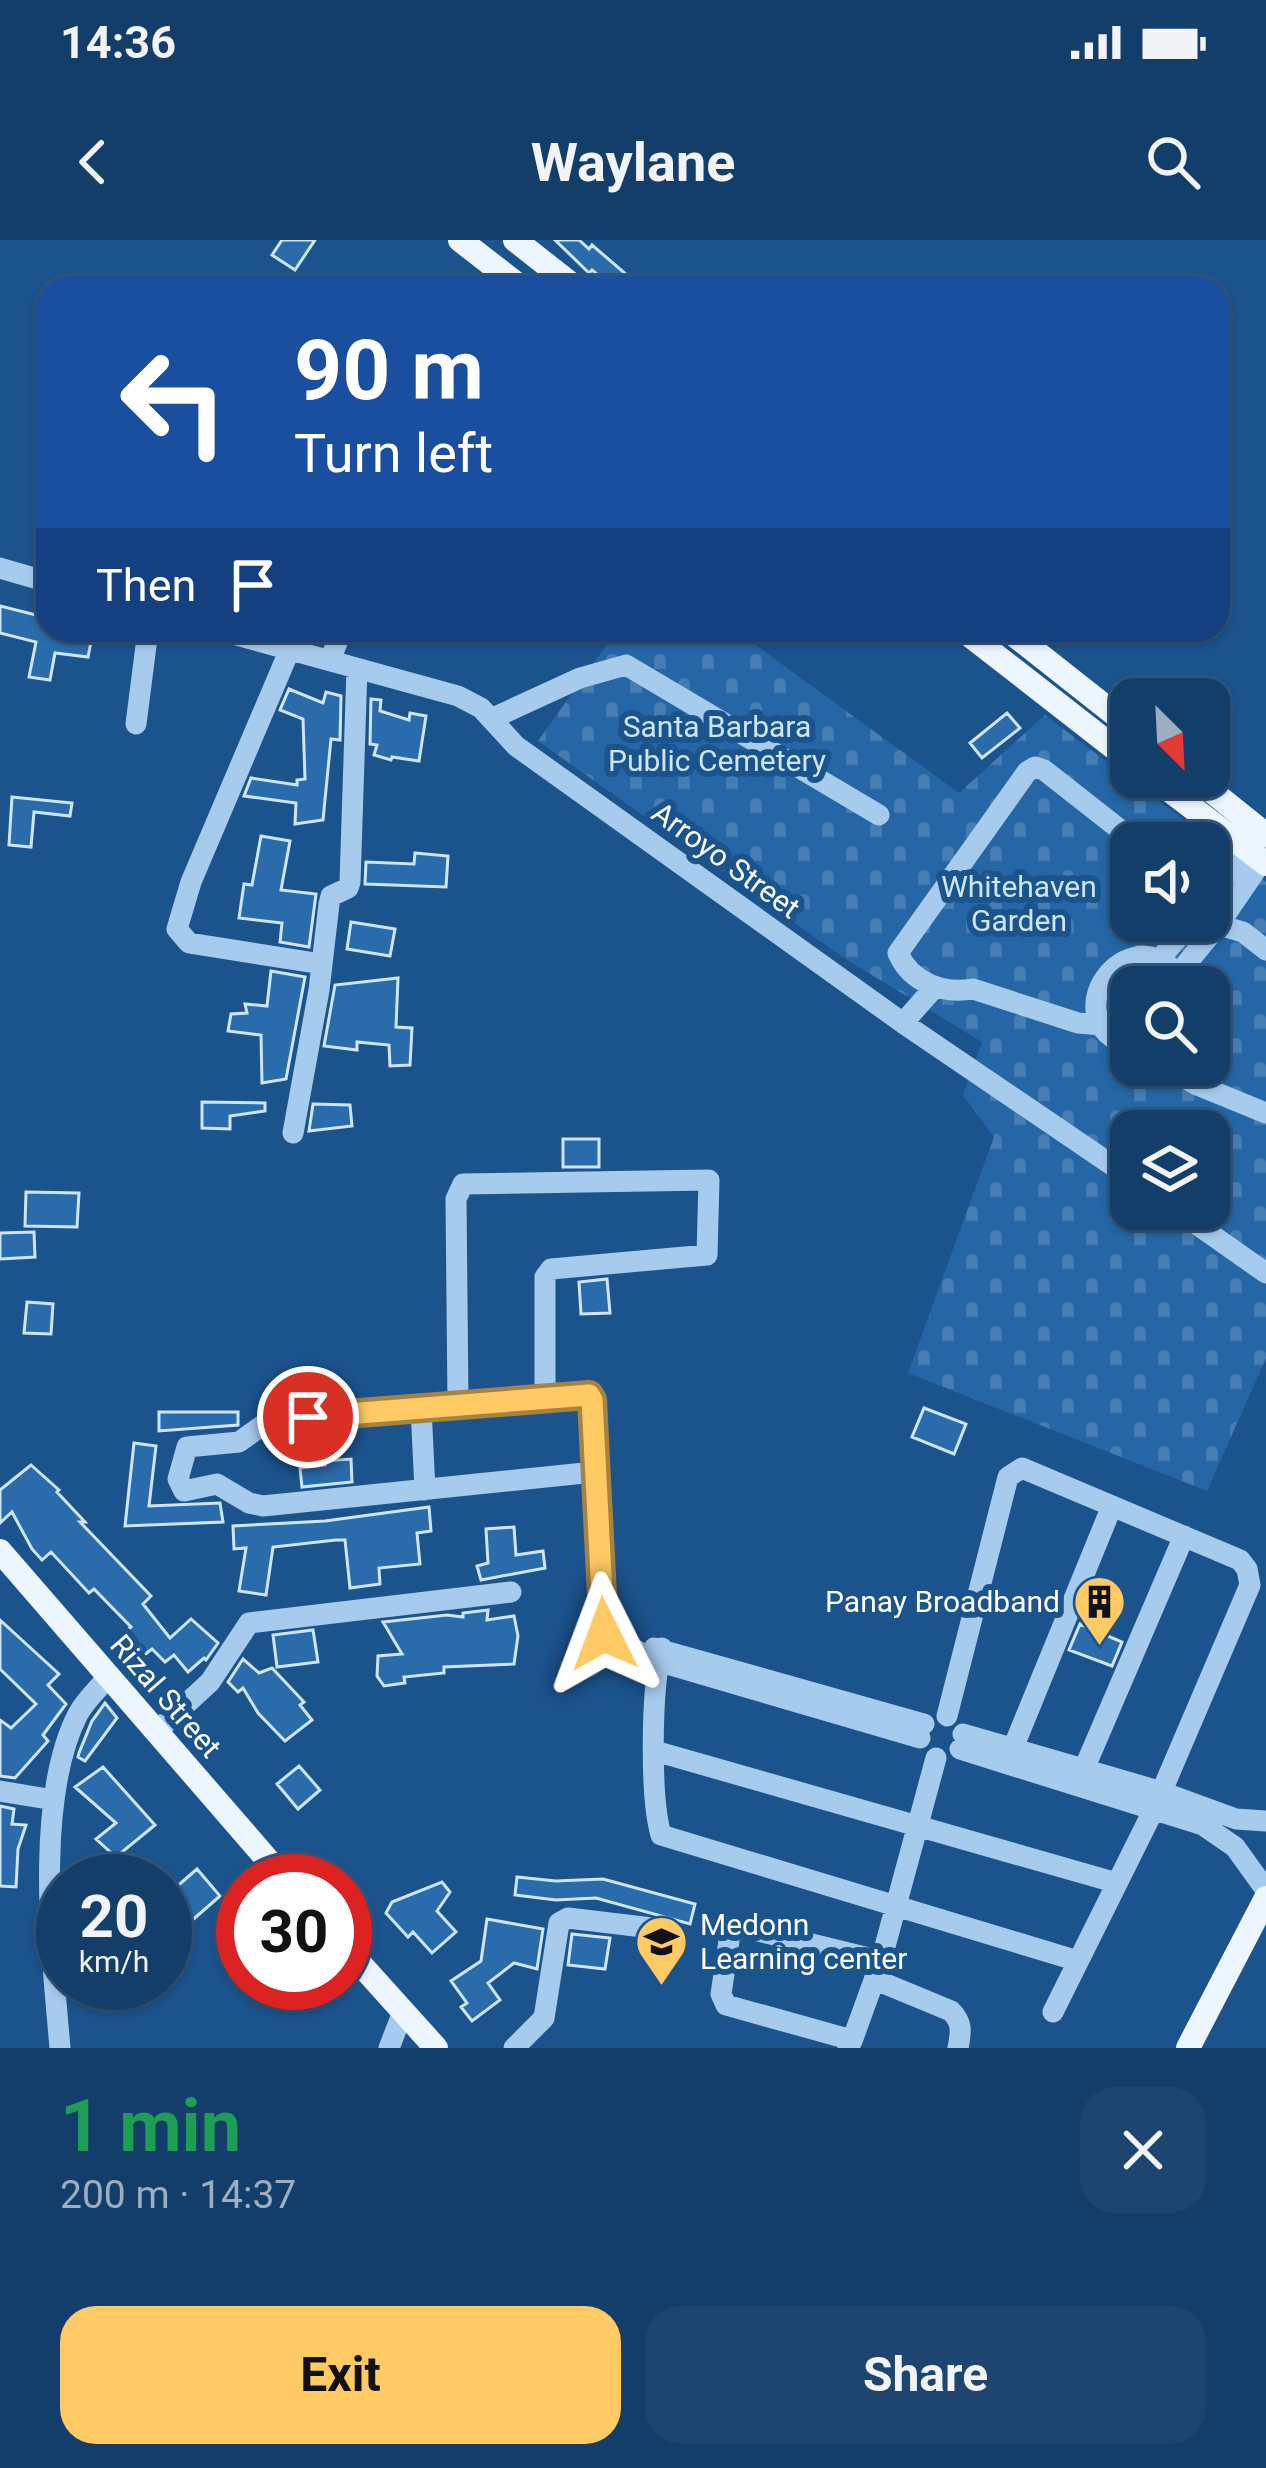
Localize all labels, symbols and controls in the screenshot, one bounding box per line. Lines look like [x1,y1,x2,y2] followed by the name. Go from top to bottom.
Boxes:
[60,16,176,69] text: 14:36
[60,129,126,195] icon: back
[1140,129,1206,195] icon: search
[531,131,735,194] text: Waylane
[294,321,484,420] text: 90 m
[96,324,252,480] icon: left
[294,422,493,485] text: Turn left
[220,552,286,618] icon: arrive
[96,559,196,612] text: Then
[1110,678,1230,798] north arrow
[1110,678,1230,1230] map controls
[608,709,826,778] park label: Santa Barbara Public Cemetery
[645,795,807,925] street label: Arroyo Street
[1110,822,1230,942] button: sound
[941,869,1097,938] park label: Whitehaven Garden
[1110,966,1230,1086] button: search
[1110,1110,1230,1230] button: layers
[257,1366,359,1468] pin
[275,1384,341,1450] icon: arrive
[541,1571,667,1697] position arrow
[1071,1573,1127,1647] building icon: Panay Broadband
[825,1584,1060,1619] place label: Panay Broadband
[103,1628,229,1764] street label: Rizal Street
[216,1854,372,2010] speed limit sign: 30
[80,1881,148,1952] text: 20
[700,1907,907,1976] place label: Medonn Learning center
[633,1913,689,1987] school or university icon: Medonn Learning center
[79,1944,149,1979] text: km/h
[60,2084,241,2169] text: 1 min
[1080,2087,1206,2213] button: close
[60,2172,296,2218] text: 200 m · 14:37
[60,2306,621,2444] button: Exit
[645,2306,1206,2444] button: Share

